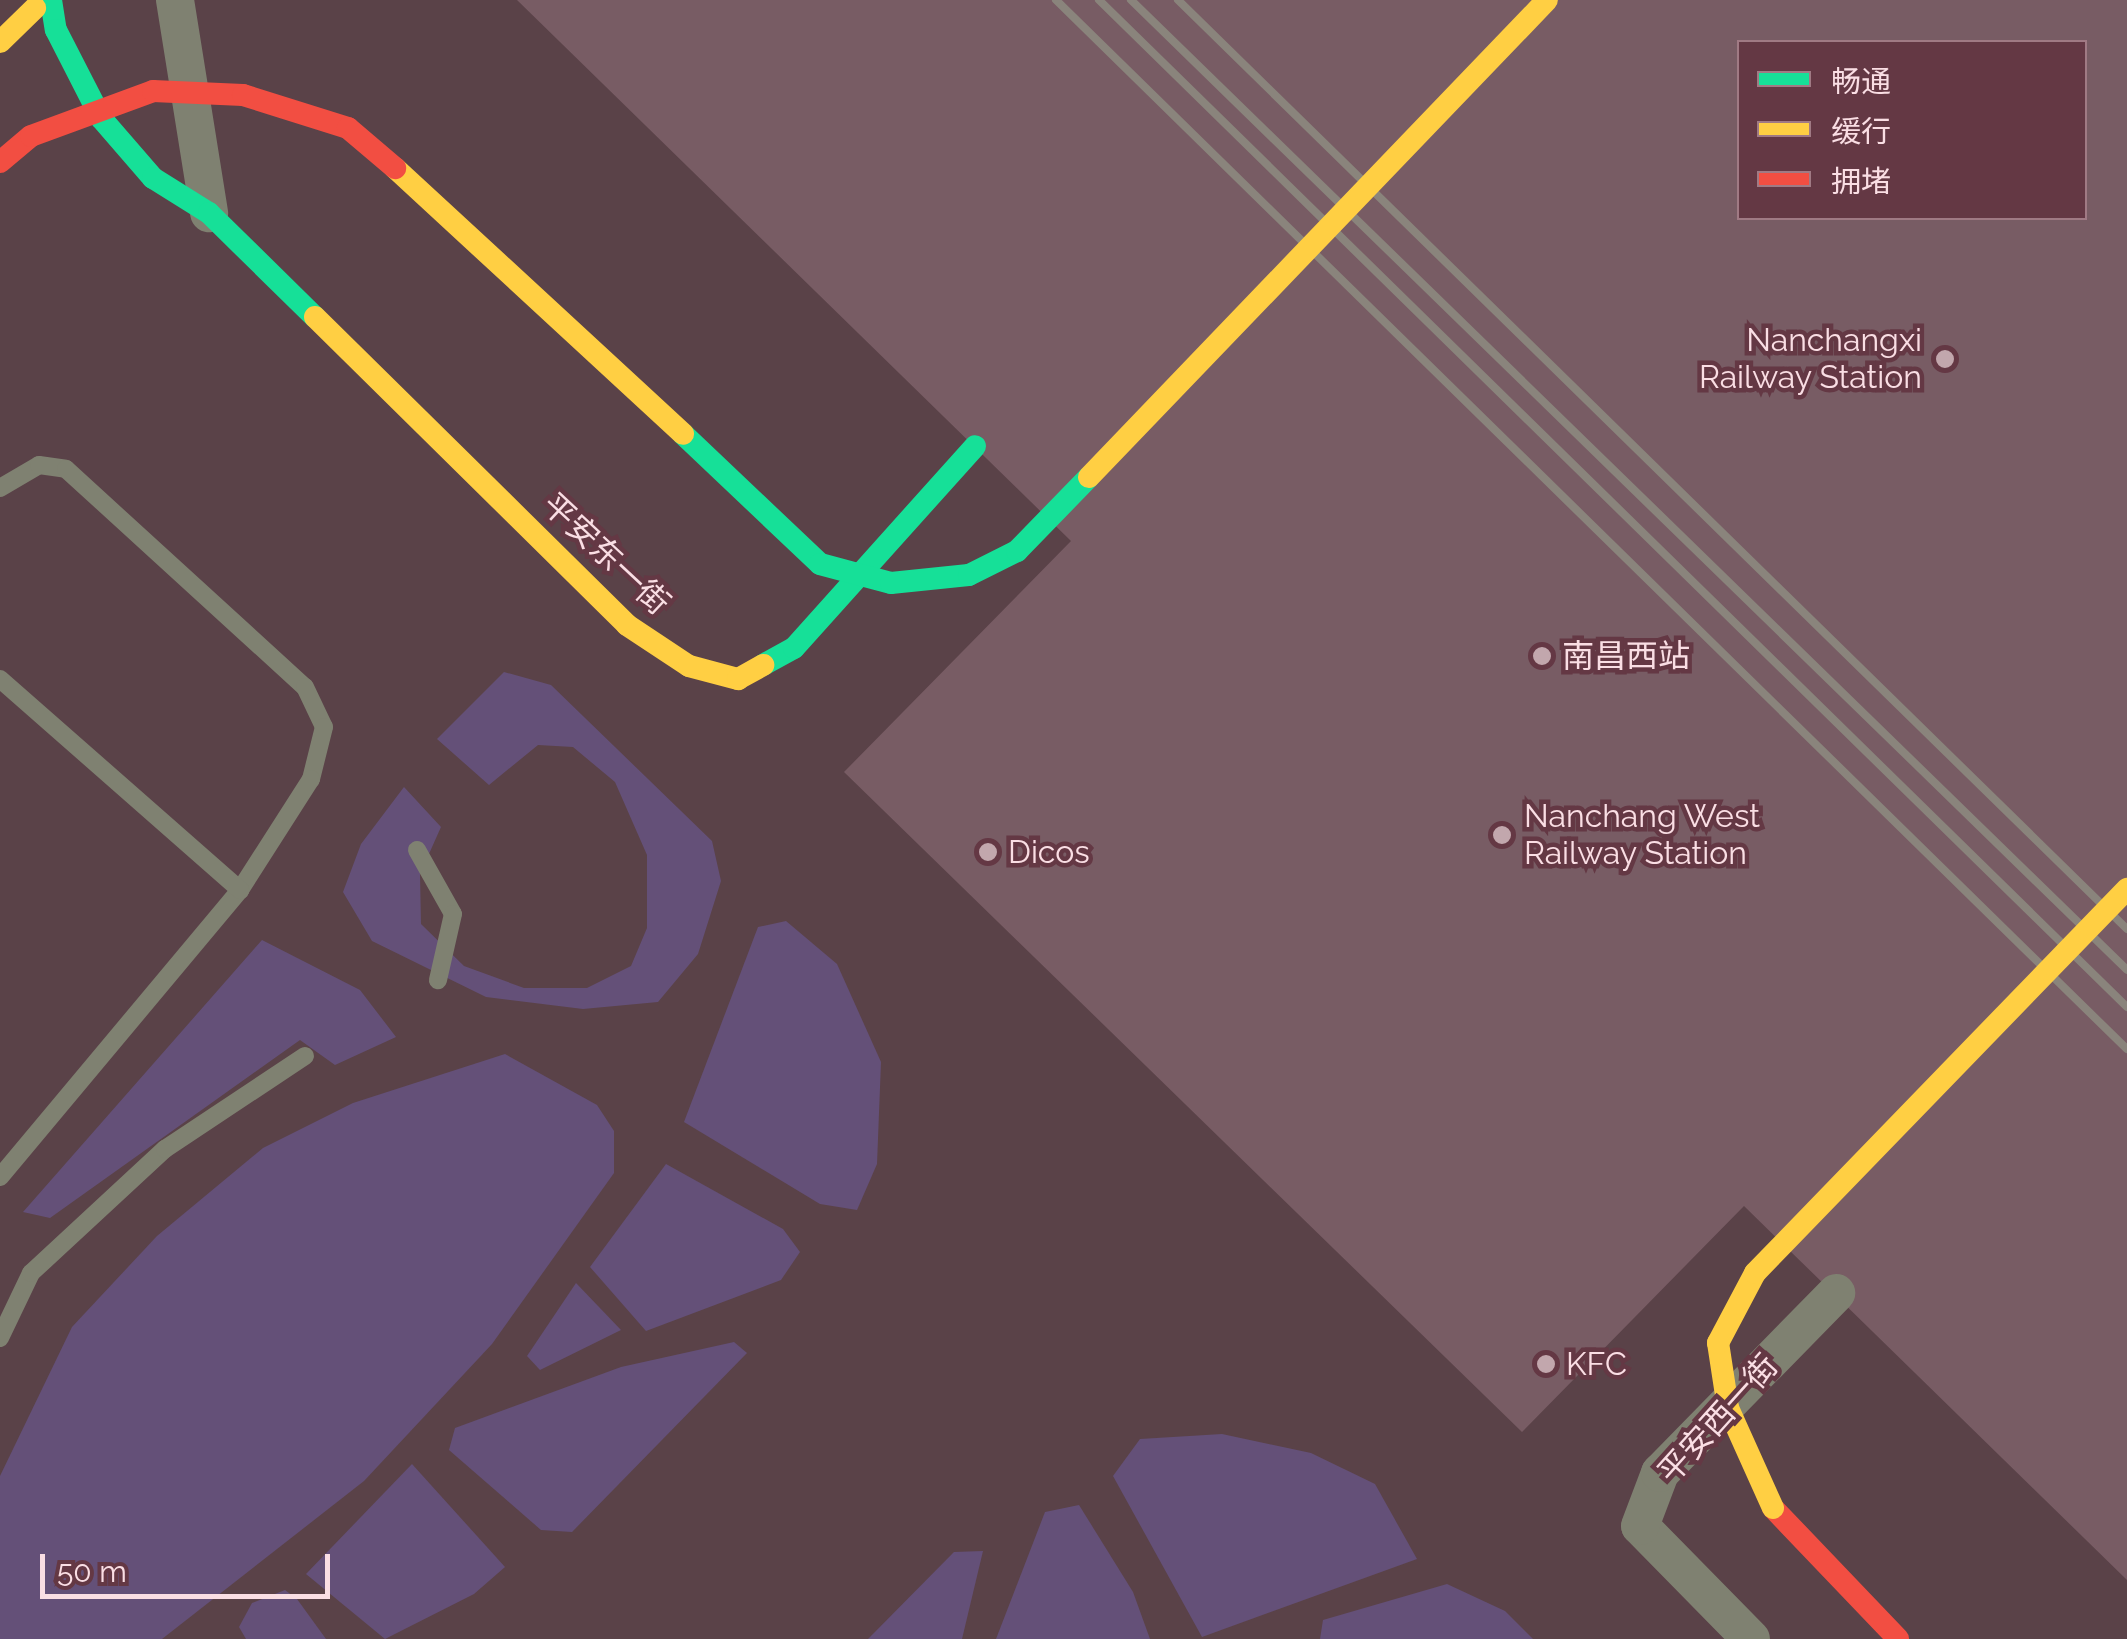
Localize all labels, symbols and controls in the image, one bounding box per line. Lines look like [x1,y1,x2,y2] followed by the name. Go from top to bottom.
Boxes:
[1737,40,2087,220] legend
[1831,64,1891,99] text: 畅通
[1831,114,1891,149] text: 缓行
[1831,164,1891,199] text: 拥堵
[1698,322,1922,397] place label: Nanchangxi Railway Station
[1932,346,1958,372] marker: Nanchangxi Railway Station
[534,485,678,623] street label: 平安东一街
[1562,637,1690,675] place label: 南昌西站
[1531,645,1553,667] marker: 南昌西站
[1524,798,1761,873] place label: Nanchang West Railway Station
[1489,822,1515,848] marker: Nanchang West Railway Station
[1008,833,1090,871] place label: Dicos
[977,841,999,863] marker: Dicos
[1566,1345,1627,1383] place label: KFC
[1650,1347,1786,1491] street label: 平安西一街
[1535,1353,1557,1375] marker: KFC
[45,1534,335,1596] scale bar
[57,1554,127,1589] text: 50 m

